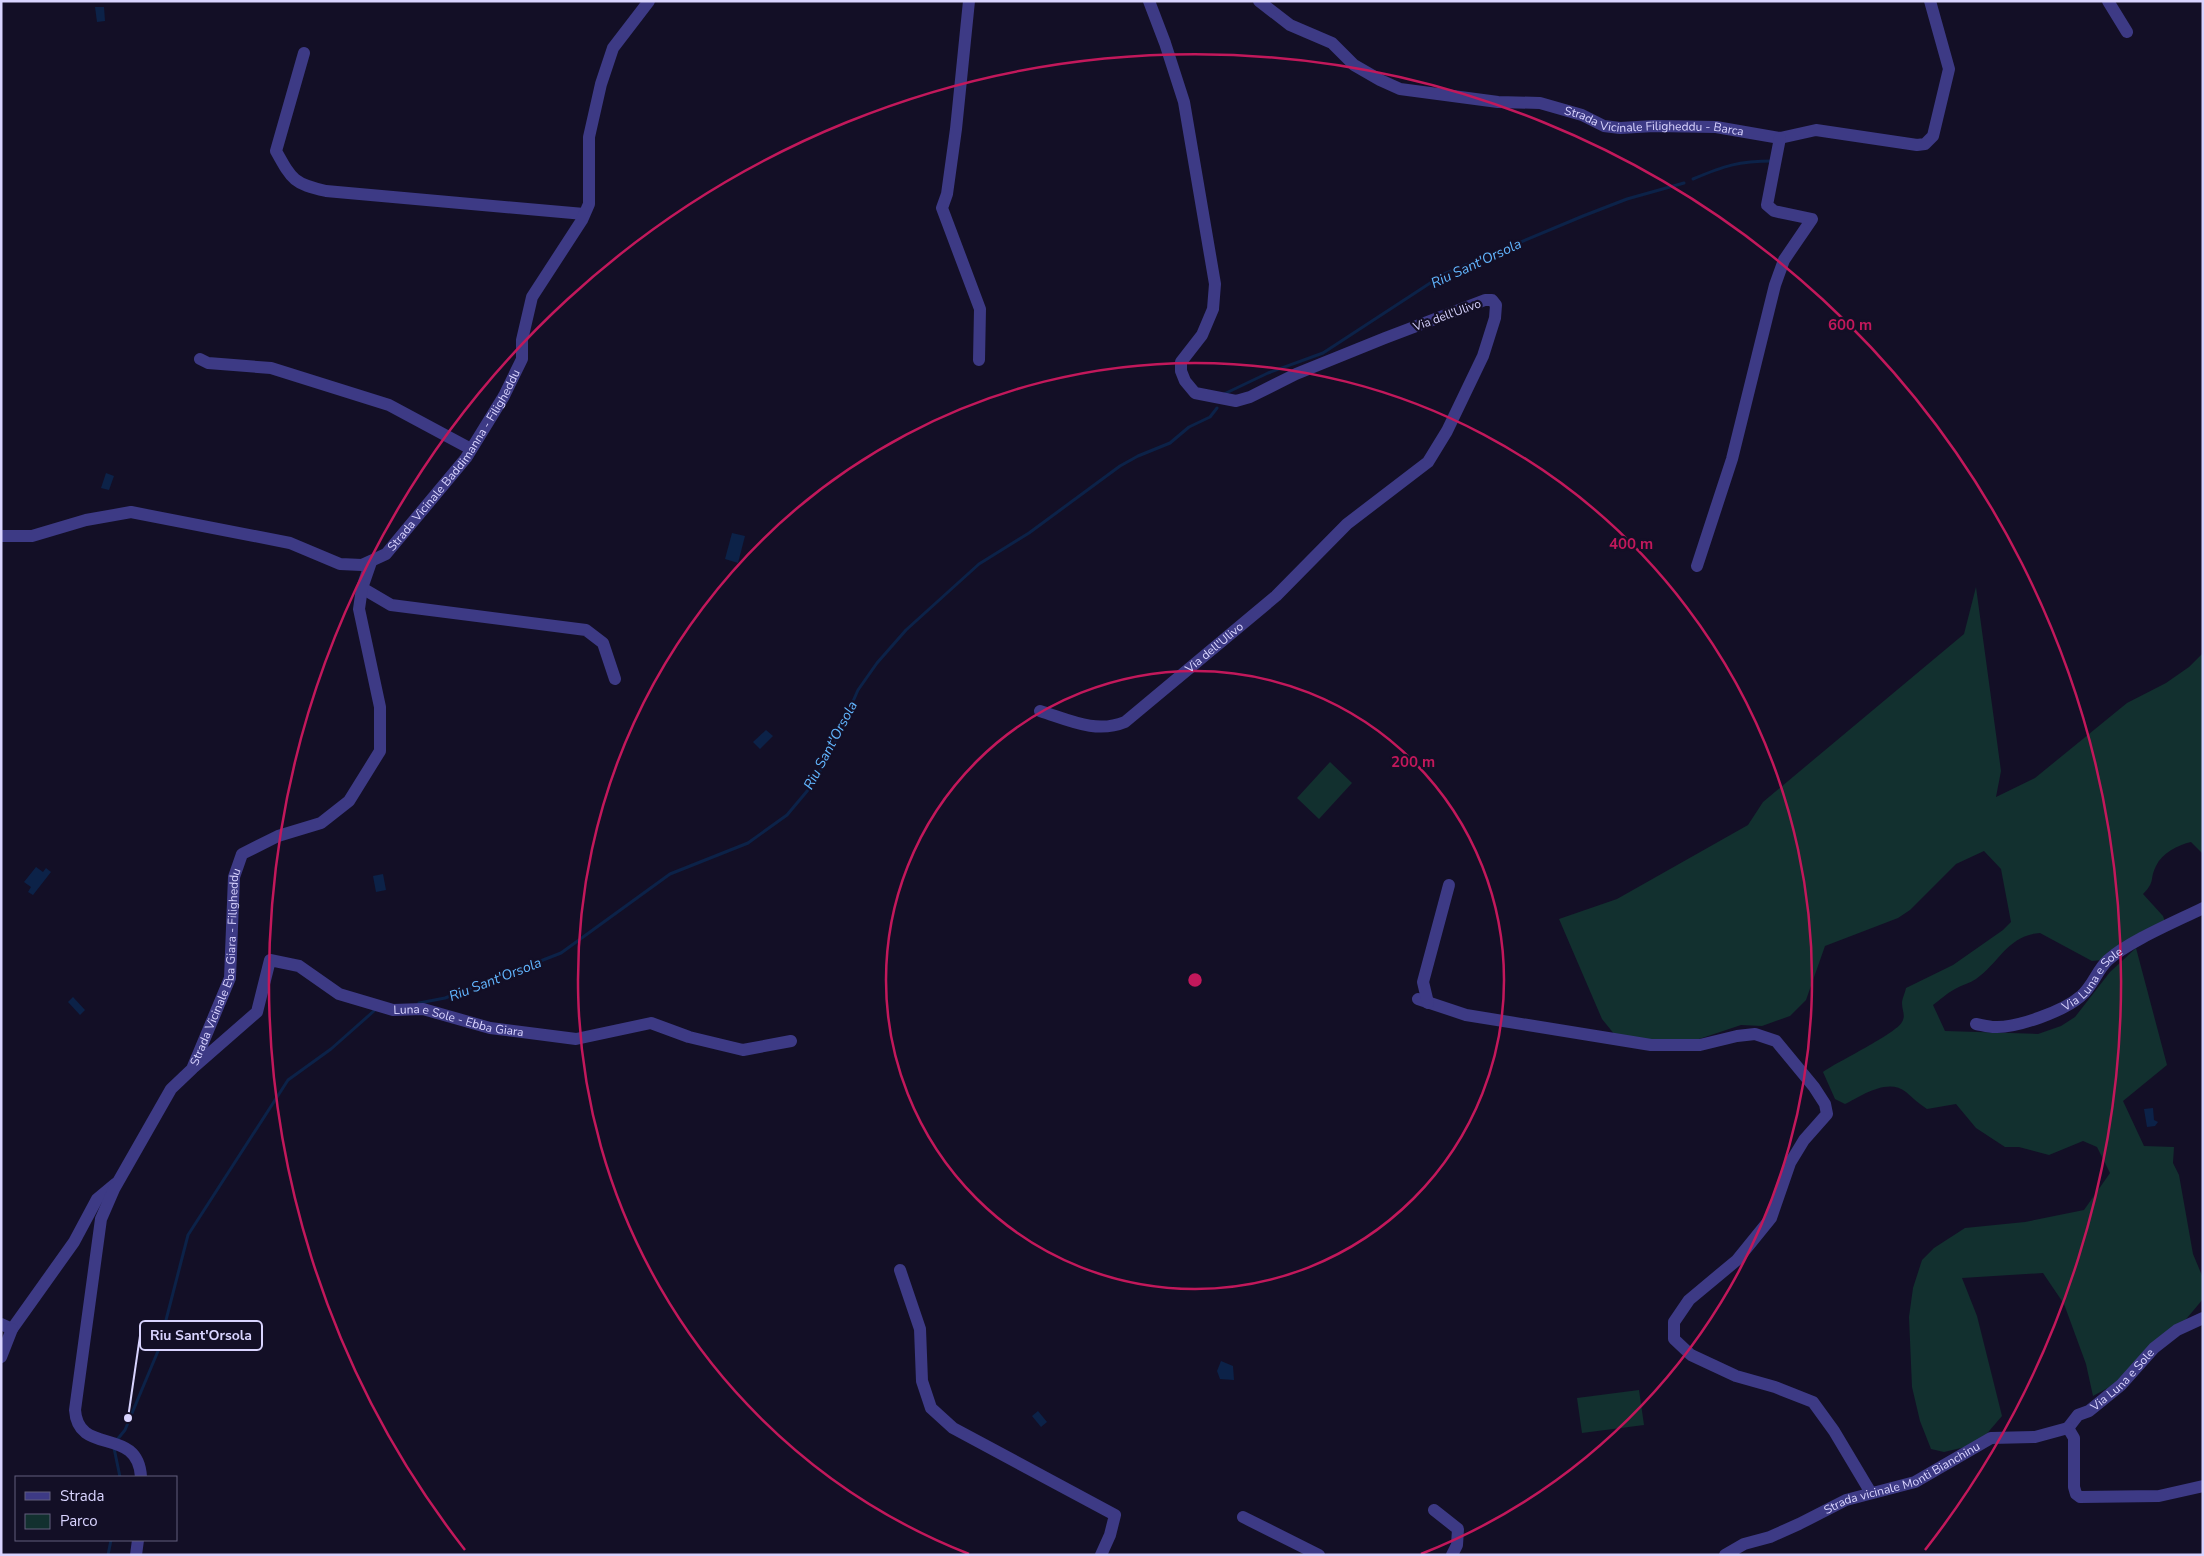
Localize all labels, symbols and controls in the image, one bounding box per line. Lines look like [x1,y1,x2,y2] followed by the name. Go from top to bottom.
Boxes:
[1563,102,1745,140] street label: Strada Vicinale Filigheddu - Barca
[1428,234,1525,293] water label: Riu Sant'Orsola
[1410,295,1483,335] street label: Via dell'Ulivo
[1828,315,1872,335] text: 600 m
[384,367,524,554] street label: Strada Vicinale Baddimanna - Filigheddu
[1609,534,1653,554] text: 400 m
[1181,618,1247,677] street label: Via dell'Ulivo
[799,698,862,793] water label: Riu Sant'Orsola
[1391,752,1435,772] text: 200 m
[186,866,244,1068] street label: Strada Vicinale Eba Giara - Filigheddu
[2058,943,2126,1015] street label: Via Luna e Sole
[446,953,544,1006] water label: Riu Sant'Orsola
[1186,971,1204,989] centre of rings
[393,1001,525,1040] street label: Luna e Sole - Ebba Giara
[140,1321,262,1350] callout: Riu Sant'Orsola
[150,1326,252,1345] text: Riu Sant'Orsola
[2086,1345,2158,1415] street label: Via Luna e Sole
[1821,1438,1983,1518] street label: Strada vicinale Monti Bianchinu
[15,1476,178,1541] legend
[60,1486,104,1506] text: Strada
[60,1511,98,1531] text: Parco

